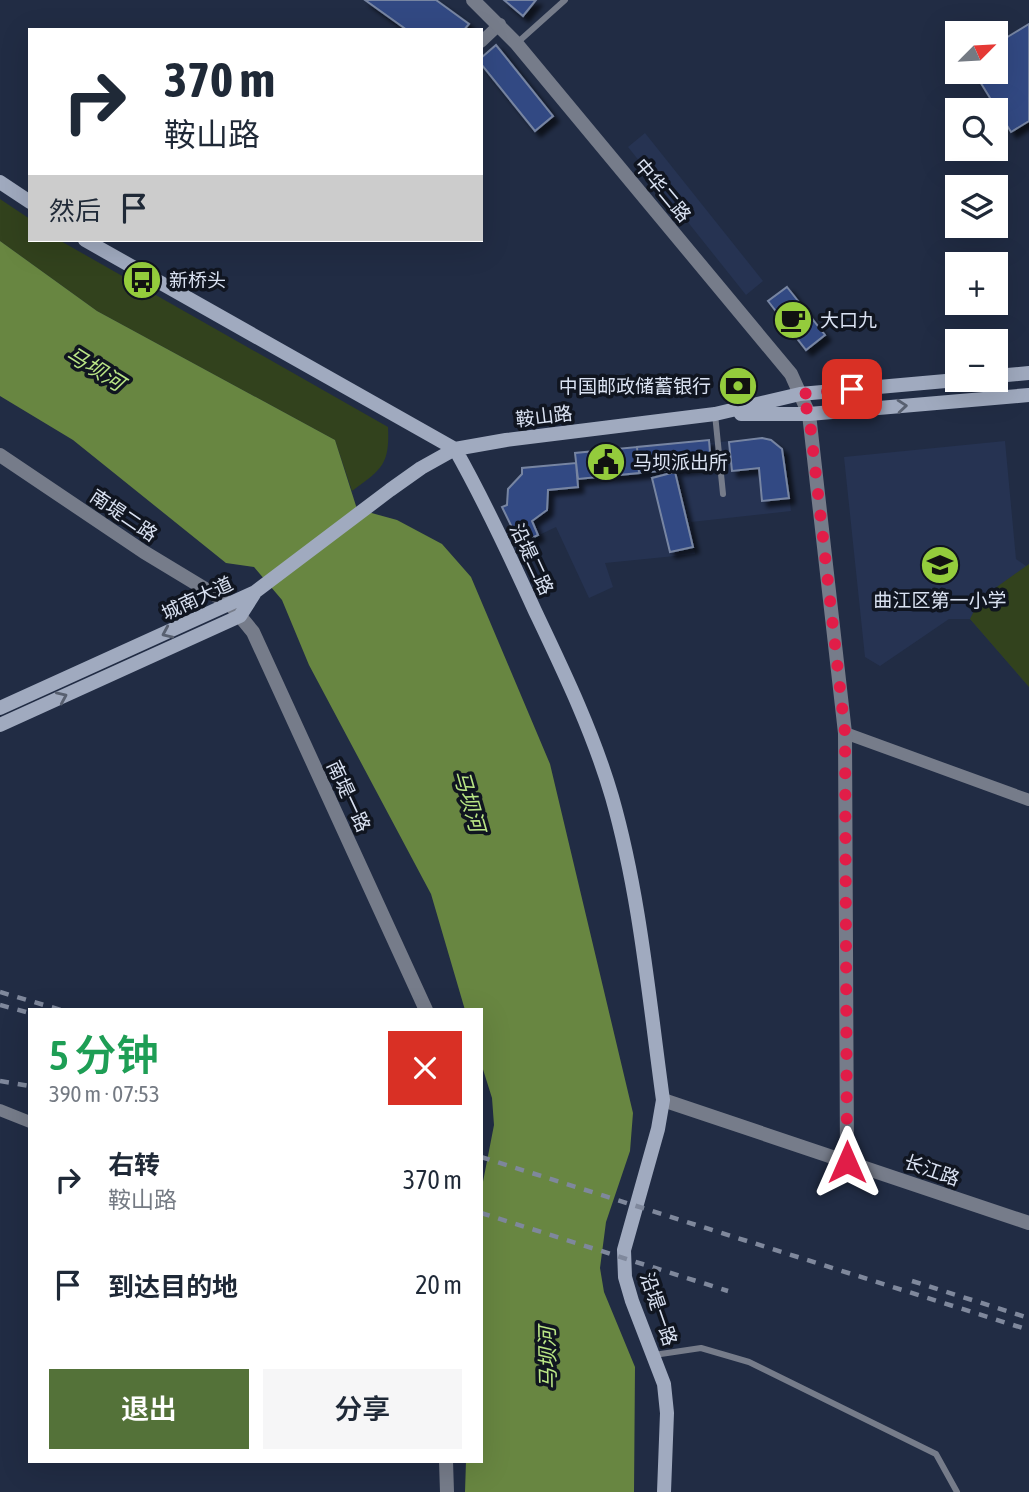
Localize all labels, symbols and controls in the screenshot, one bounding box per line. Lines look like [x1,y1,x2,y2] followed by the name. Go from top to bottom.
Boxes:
[945,21,1008,84] north arrow
[945,21,1008,392] map controls
[164,51,275,107] text: 370 m
[49,56,140,147] icon: right
[945,98,1008,161] button: search
[164,116,260,153] text: 鞍山路
[630,154,696,226] street label: 中华二路
[945,175,1008,238] button: layers
[115,189,153,227] icon: arrive
[49,196,101,226] text: 然后
[945,252,1008,315] button: +
[121,259,163,301] bus stop icon: 新桥头
[169,269,226,291] place label: 新桥头
[772,299,814,341] cafe icon: 大口九
[820,309,877,331] place label: 大口九
[945,329,1008,392] button: −
[62,341,132,397] water label: 马坝河
[822,359,882,419] pin
[717,365,759,407] bank icon: 中国邮政储蓄银行
[833,370,871,408] icon: arrive
[559,375,711,397] place label: 中国邮政储蓄银行
[897,399,908,414] one-way arrow
[514,402,574,430] street label: 鞍山路
[585,441,627,483] public building icon: 马坝派出所
[633,451,728,473] place label: 马坝派出所
[86,485,162,545] street label: 南堤二路
[506,520,558,598] street label: 沿堤二路
[919,544,961,586] school or university icon: 曲江区第一小学
[158,572,236,624] street label: 城南大道
[873,589,1007,611] place label: 曲江区第一小学
[162,625,175,639] one-way arrow
[55,691,67,705] one-way arrow
[323,757,375,835] street label: 南堤一路
[450,767,491,838] water label: 马坝河
[49,1031,159,1079] text: 5 分钟
[388,1031,462,1105] button: close
[49,1081,160,1107] text: 390 m · 07:53
[810,1125,884,1199] position arrow
[108,1150,160,1180] text: 右转
[901,1150,963,1190] street label: 长江路
[49,1161,87,1199] icon: right
[403,1165,462,1195] text: 370 m
[108,1187,177,1213] text: 鞍山路
[49,1266,87,1304] icon: arrive
[636,1269,682,1349] street label: 沿堤一路
[415,1270,462,1300] text: 20 m
[108,1272,238,1302] text: 到达目的地
[534,1322,560,1390] water label: 马坝河
[49,1369,249,1449] button: 退出
[263,1369,462,1449] button: 分享

